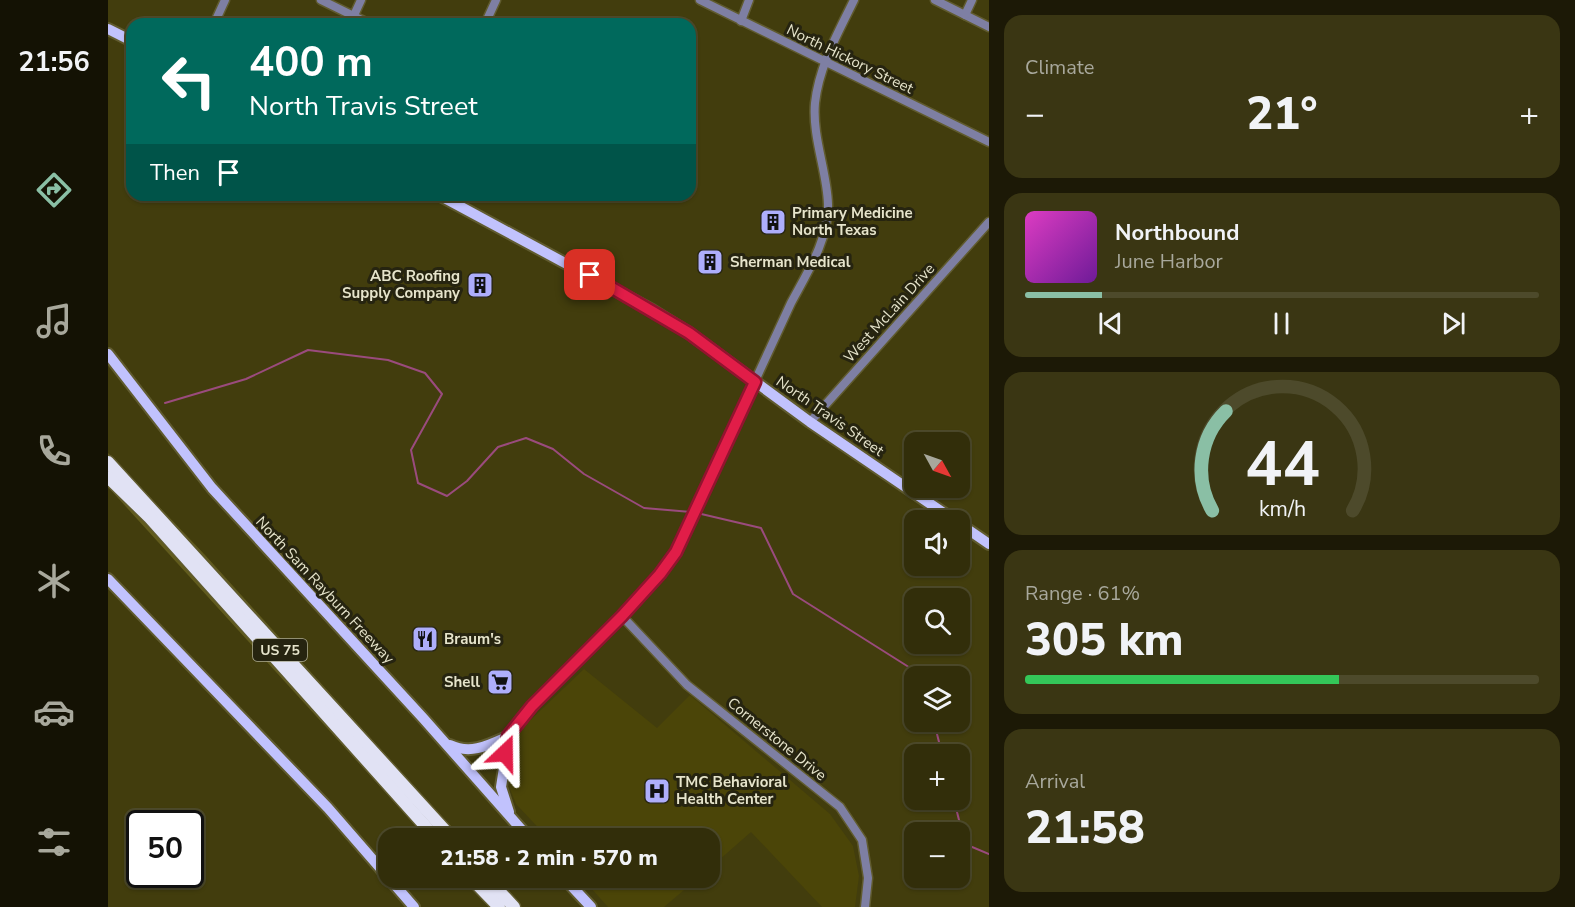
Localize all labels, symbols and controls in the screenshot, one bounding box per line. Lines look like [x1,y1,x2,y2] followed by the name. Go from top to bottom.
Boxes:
[783,20,917,99] street label: North Hickory Street
[249,34,373,91] text: 400 m
[150,42,228,120] icon: left
[18,44,90,81] text: 21:56
[1025,54,1094,81] text: Climate
[1246,84,1318,145] text: 21°
[249,88,478,125] text: North Travis Street
[1025,92,1045,137] text: −
[1519,92,1539,137] text: +
[212,156,245,189] icon: arrive
[150,158,200,188] text: Then
[33,169,75,211] icon: directions
[792,203,913,240] place label: Primary Medicine North Texas
[758,207,788,237] building icon: Primary Medicine North Texas
[1115,218,1239,248] text: Northbound
[695,247,725,277] building icon: Sherman Medical
[1115,248,1223,275] text: June Harbor
[564,249,615,300] pin
[730,252,851,272] place label: Sherman Medical
[573,258,606,291] icon: arrive
[839,259,939,367] street label: West McLain Drive
[342,266,460,303] place label: ABC Roofing Supply Company
[465,270,495,300] building icon: ABC Roofing Supply Company
[33,300,75,342] icon: music
[1094,307,1127,340] icon: previous
[1265,307,1298,340] icon: pause
[1437,307,1470,340] icon: next
[772,371,888,461] street label: North Travis Street
[1245,422,1319,507] text: 44
[33,430,75,472] icon: phone
[904,432,970,498] north arrow
[904,432,970,888] map controls
[1258,494,1306,524] text: km/h
[904,510,970,576] button: sound
[251,512,399,668] street label: North Sam Rayburn Freeway
[33,560,75,602] icon: climate
[1025,580,1140,607] text: Range · 61%
[904,588,970,654] button: search
[1025,610,1184,671] text: 305 km
[410,624,440,654] restaurant icon: Braum's
[444,629,501,649] place label: Braum's
[253,639,307,661] road number: US 75
[904,666,970,732] button: layers
[485,667,515,697] supermarket icon: Shell
[444,672,480,692] place label: Shell
[33,691,75,733] icon: car
[723,693,831,785] street label: Cornerstone Drive
[473,721,537,785] position arrow
[904,744,970,810] button: +
[1025,768,1085,795] text: Arrival
[676,772,787,809] place label: TMC Behavioral Health Center
[642,776,672,806] hospital icon: TMC Behavioral Health Center
[1025,798,1145,859] text: 21:58
[126,810,204,888] speed limit sign: 50
[33,821,75,863] icon: filters
[904,822,970,888] button: −
[440,843,658,873] text: 21:58 · 2 min · 570 m

